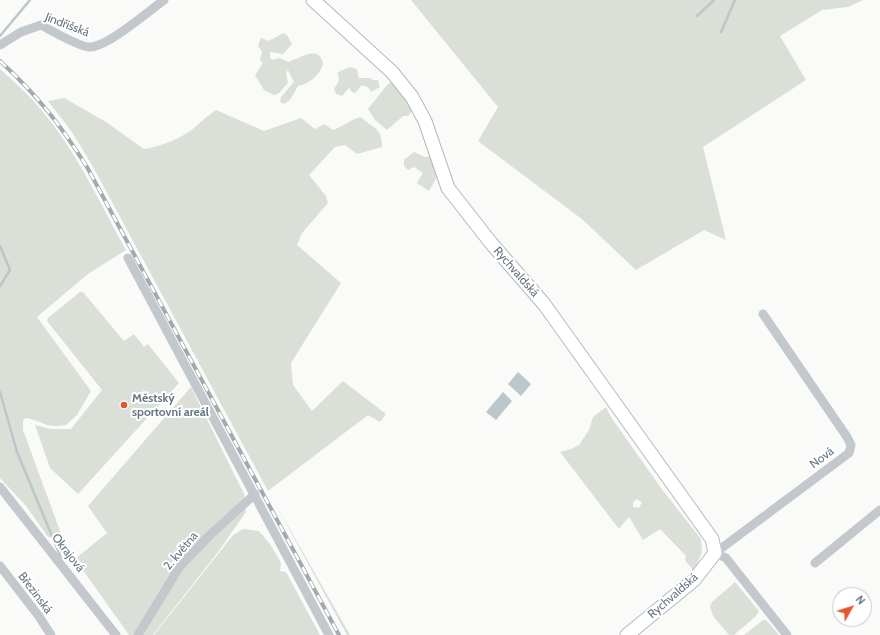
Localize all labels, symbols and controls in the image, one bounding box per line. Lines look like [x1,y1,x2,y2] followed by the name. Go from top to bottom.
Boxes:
[43,10,91,40] street label: Jindřišská
[490,244,542,300] street label: Rychvaldská
[132,391,209,419] place label: Městský sportovní areál
[119,400,129,410] marker: Městský sportovní areál
[807,444,837,472] street label: Nová
[161,529,201,573] street label: 2. května
[49,531,87,575] street label: Okrajová
[15,569,55,617] street label: Březinská
[645,570,701,622] street label: Rychvaldská
[832,587,872,627] north arrow
[853,593,868,608] text: N

